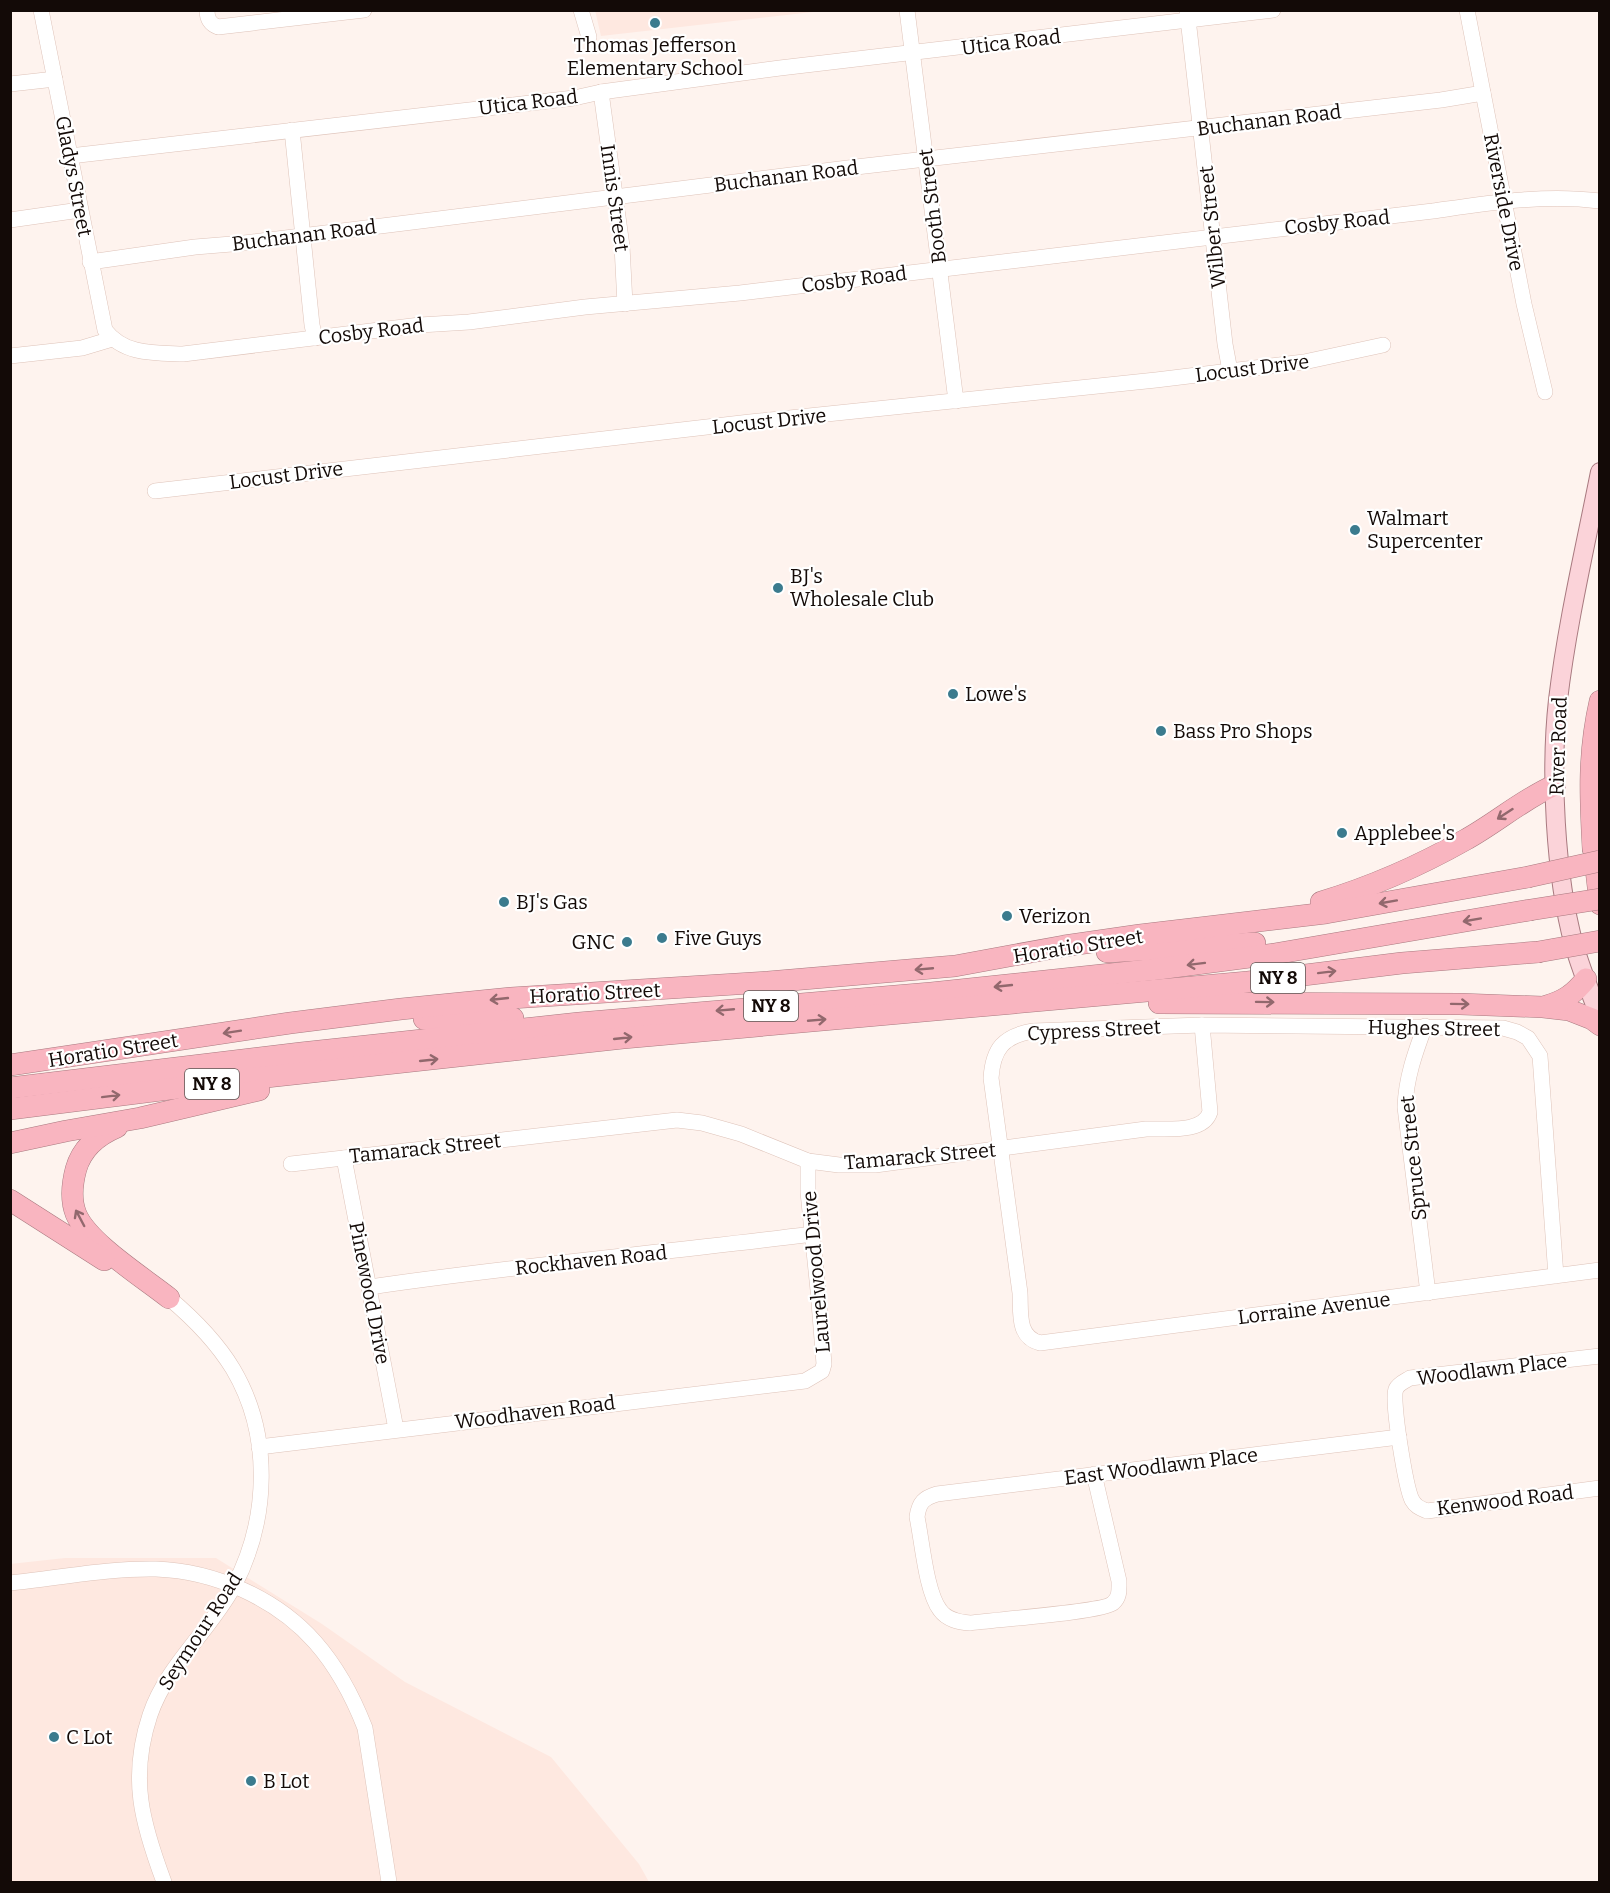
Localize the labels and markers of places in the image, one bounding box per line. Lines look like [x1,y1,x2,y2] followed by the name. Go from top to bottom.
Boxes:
[648,16,662,30] marker: Thomas Jefferson Elementary School
[567,33,743,80] place label: Thomas Jefferson Elementary School
[1367,506,1483,553] place label: Walmart Supercenter
[1348,523,1362,537] marker: Walmart Supercenter
[790,564,934,611] place label: BJ's Wholesale Club
[771,581,785,595] marker: BJ's Wholesale Club
[965,682,1027,706] place label: Lowe's
[946,687,960,701] marker: Lowe's
[1173,719,1313,743] place label: Bass Pro Shops
[1154,724,1168,738] marker: Bass Pro Shops
[1354,821,1455,845] place label: Applebee's
[1335,826,1349,840] marker: Applebee's
[516,890,588,914] place label: BJ's Gas
[497,895,511,909] marker: BJ's Gas
[1019,904,1091,928] place label: Verizon
[1000,909,1014,923] marker: Verizon
[674,926,762,950] place label: Five Guys
[571,930,615,954] place label: GNC
[655,931,669,945] marker: Five Guys
[620,935,634,949] marker: GNC
[66,1725,112,1749] place label: C Lot
[47,1730,61,1744] marker: C Lot
[263,1769,309,1793] place label: B Lot
[244,1774,258,1788] marker: B Lot

